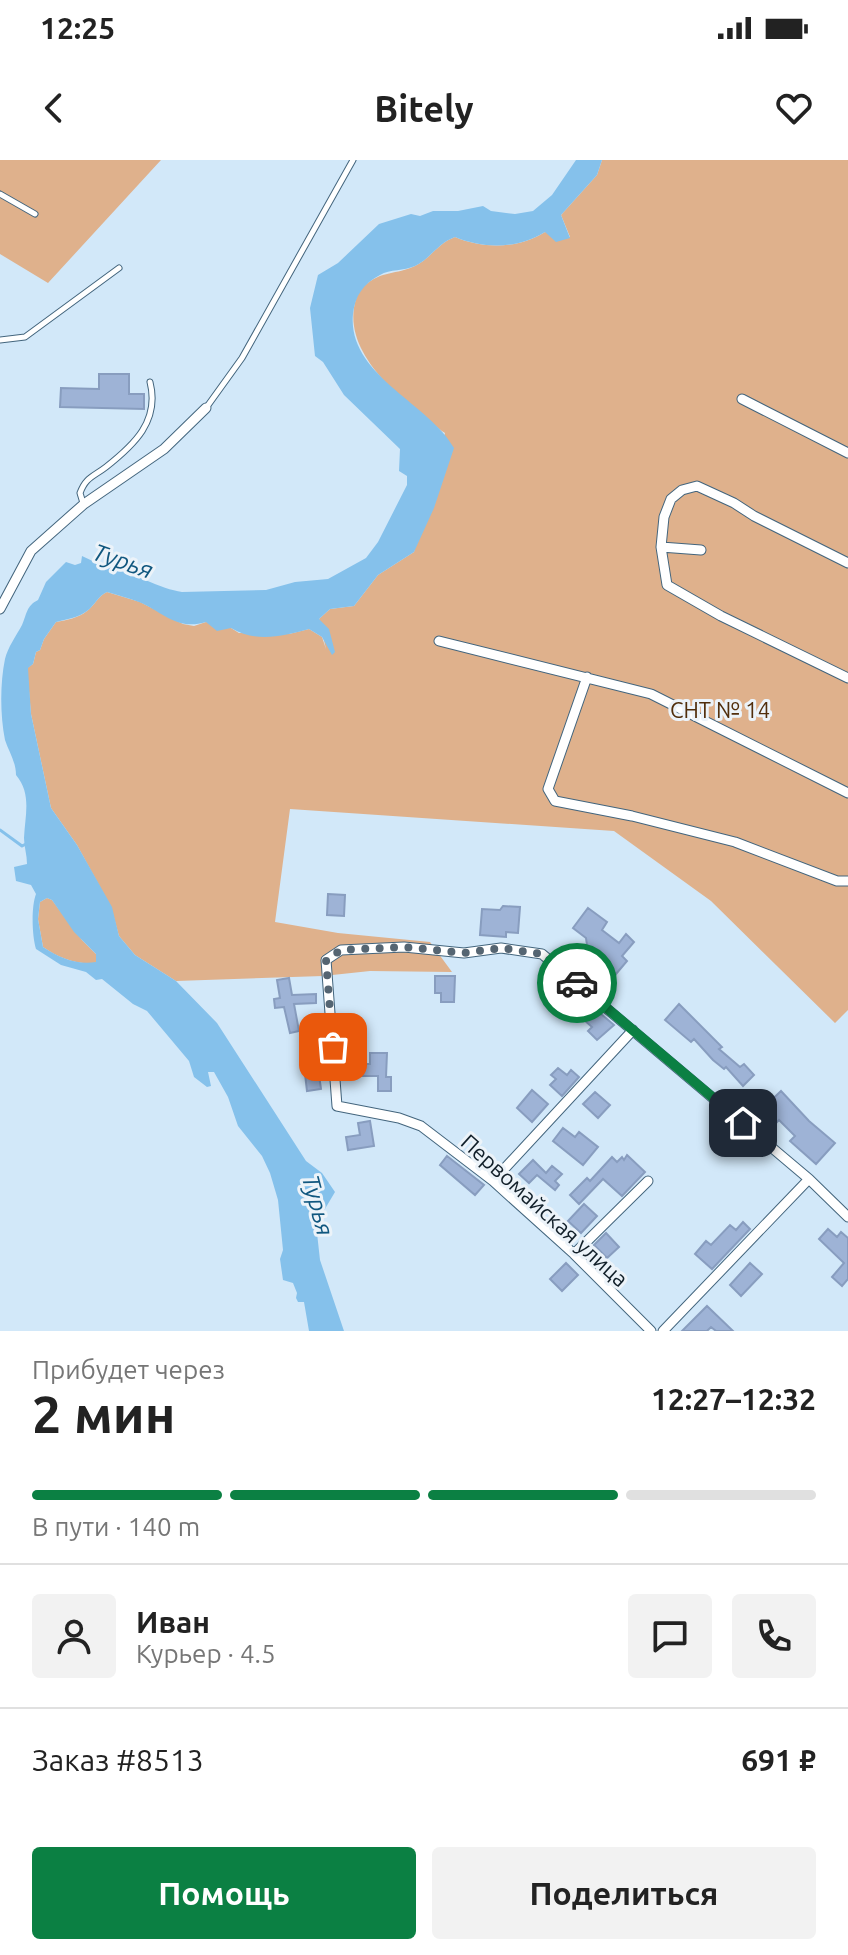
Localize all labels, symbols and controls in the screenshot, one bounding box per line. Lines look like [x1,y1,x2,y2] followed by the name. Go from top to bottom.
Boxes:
[40,11,115,45] text: 12:25
[32,86,76,130] icon: back
[772,86,816,130] icon: heart
[374,88,474,129] text: Bitely
[89,538,157,584] water label: Турья
[670,697,770,722] park label: СНТ № 14
[537,943,617,1023] courier
[555,961,599,1005] icon: car
[299,1013,367,1081] pin
[311,1025,355,1069] icon: bag
[709,1089,777,1157] pin
[721,1101,765,1145] icon: home
[457,1129,633,1291] street label: Первомайская улица
[297,1172,339,1238] water label: Турья
[32,1355,225,1384] text: Прибудет через
[651,1382,816,1416] text: 12:27–12:32
[32,1385,175,1443] text: 2 мин
[32,1512,200,1541] text: В пути · 140 m
[32,1594,116,1678] button: person
[628,1594,712,1678] button: chat
[732,1594,816,1678] button: phone
[136,1605,210,1639] text: Иван
[136,1639,276,1668] text: Курьер · 4.5
[32,1743,204,1777] text: Заказ #8513
[741,1743,816,1777] text: 691 ₽
[32,1847,416,1939] button: Помощь
[432,1847,816,1939] button: Поделиться

